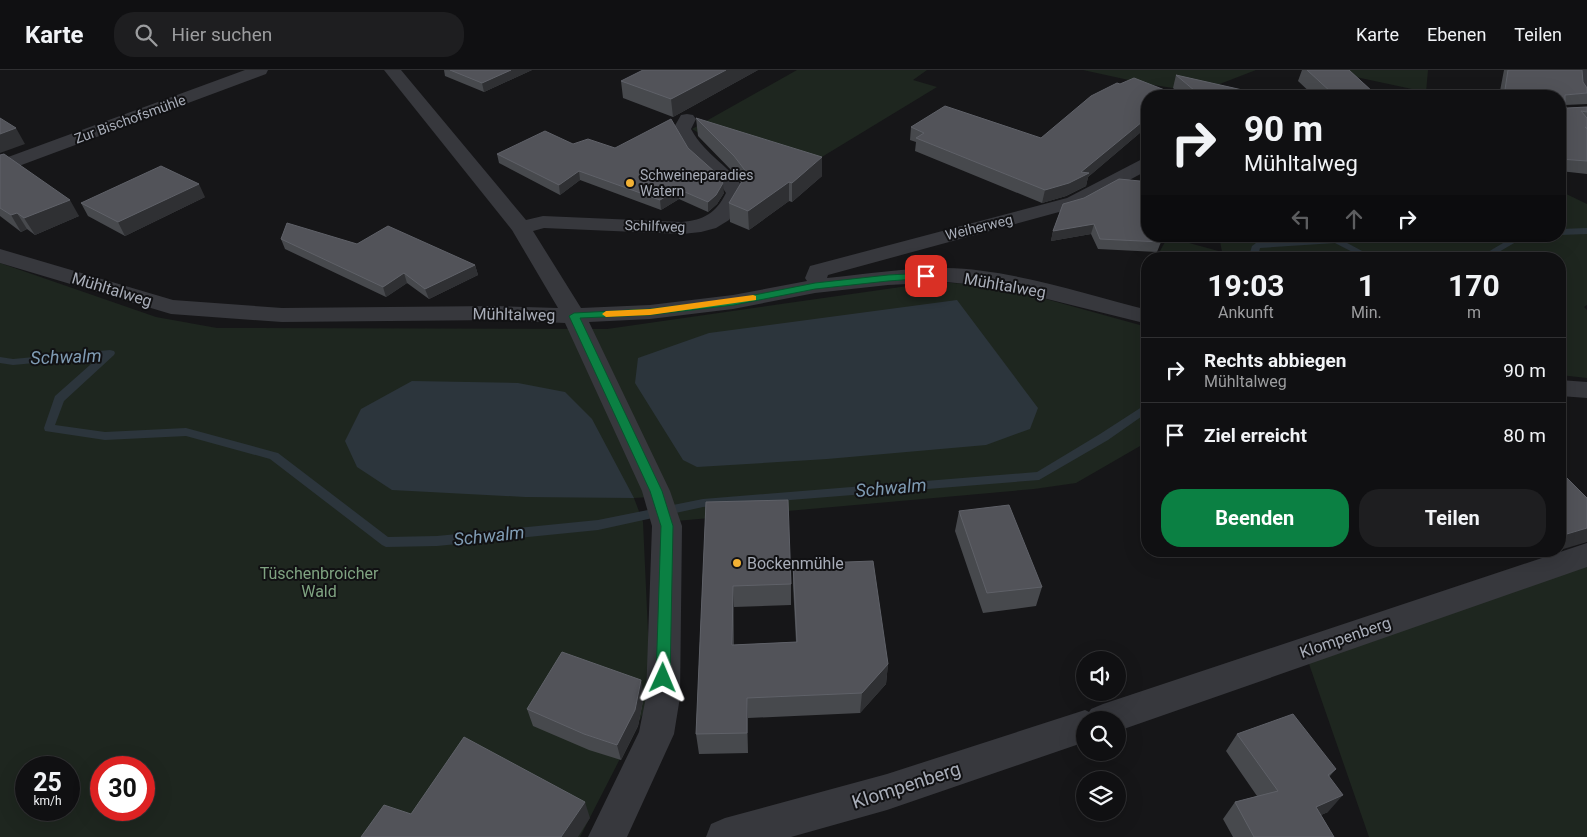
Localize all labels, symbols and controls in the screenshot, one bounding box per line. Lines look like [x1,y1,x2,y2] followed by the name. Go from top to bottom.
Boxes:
[114,12,464,57] search box
[25,21,84,49] text: Karte
[132,21,160,49] icon: search
[172,23,272,46] text: Hier suchen
[1356,24,1399,45] text: Karte
[1427,24,1486,45] text: Ebenen
[1514,24,1562,45] text: Teilen
[72,91,188,147] street label: Zur Bischofsmühle
[1244,109,1323,150] text: 90 m
[1161,110,1226,175] icon: right
[1244,151,1358,176] text: Mühltalweg
[640,167,753,199] place label: Schweineparadies Watern
[624,177,636,189] marker: Schweineparadies Watern
[1287,205,1315,233] icon: left
[1340,205,1368,233] icon: ahead
[1393,205,1421,233] icon: right
[944,211,1014,243] street label: Weiherweg
[624,217,686,235] street label: Schilfweg
[905,255,947,297] pin
[912,262,940,290] icon: arrive
[69,268,154,311] street label: Mühltalweg
[1207,268,1285,303] text: 19:03
[1358,268,1375,303] text: 1
[1448,268,1500,303] text: 170
[962,269,1047,302] street label: Mühltalweg
[1218,303,1274,322] text: Ankunft
[1351,303,1382,322] text: Min.
[1467,303,1481,322] text: m
[472,304,556,325] street label: Mühltalweg
[30,345,102,368] water label: Schwalm
[1204,349,1346,372] text: Rechts abbiegen
[1161,356,1189,384] icon: right
[1503,359,1546,382] text: 90 m
[1204,372,1287,391] text: Mühltalweg
[1161,421,1189,449] icon: arrive
[1204,424,1307,447] text: Ziel erreicht
[1503,424,1546,447] text: 80 m
[855,474,927,501] water label: Schwalm
[1161,489,1349,547] button: Beenden
[1359,489,1546,547] button: Teilen
[452,521,526,550] water label: Schwalm
[747,554,844,573] place label: Bockenmühle
[731,557,743,569] marker: Bockenmühle
[260,564,379,601] park label: Tüschenbroicher Wald
[1297,613,1393,662] street label: Klompenberg
[636,651,688,703] position arrow
[1076,651,1126,821] map controls
[1076,651,1126,701] button: sound
[1076,711,1126,761] button: search
[90,756,155,821] speed limit sign: 30
[849,757,963,814] street label: Klompenberg
[33,768,62,797] text: 25
[1076,771,1126,821] button: layers
[33,794,62,808] text: km/h

